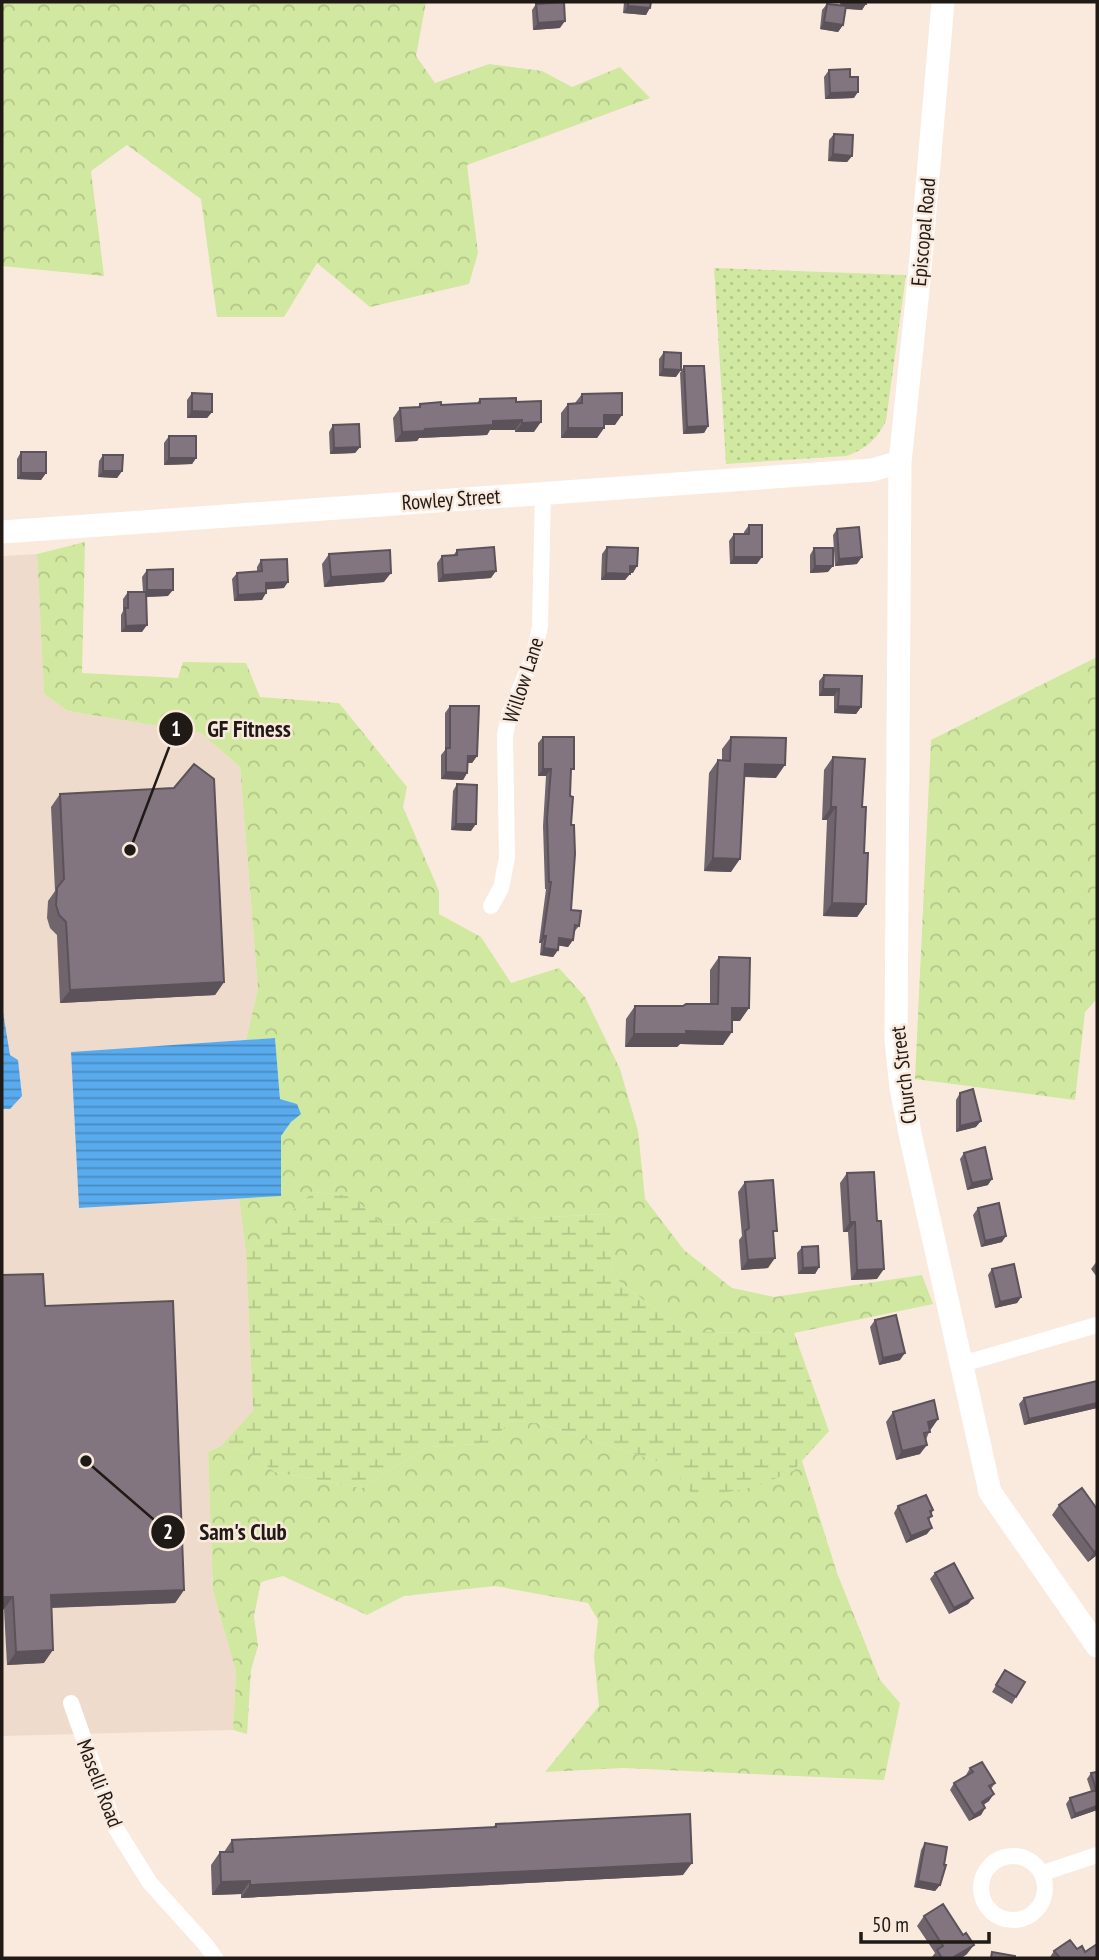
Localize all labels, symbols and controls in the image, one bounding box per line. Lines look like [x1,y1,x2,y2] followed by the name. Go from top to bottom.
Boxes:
[905,177,941,287] street label: Episcopal Road
[401,482,502,516] street label: Rowley Street
[496,634,550,726] street label: Willow Lane
[158,707,305,751] callout: GF Fitness
[207,714,291,743] text: GF Fitness
[171,715,181,742] text: 1
[884,1024,922,1125] street label: Church Street
[150,1510,301,1554] callout: Sam's Club
[199,1517,287,1546] text: Sam's Club
[163,1518,173,1545] text: 2
[71,1735,129,1831] street label: Maselli Road
[861,1900,989,1944] scale bar
[872,1911,909,1938] text: 50 m

